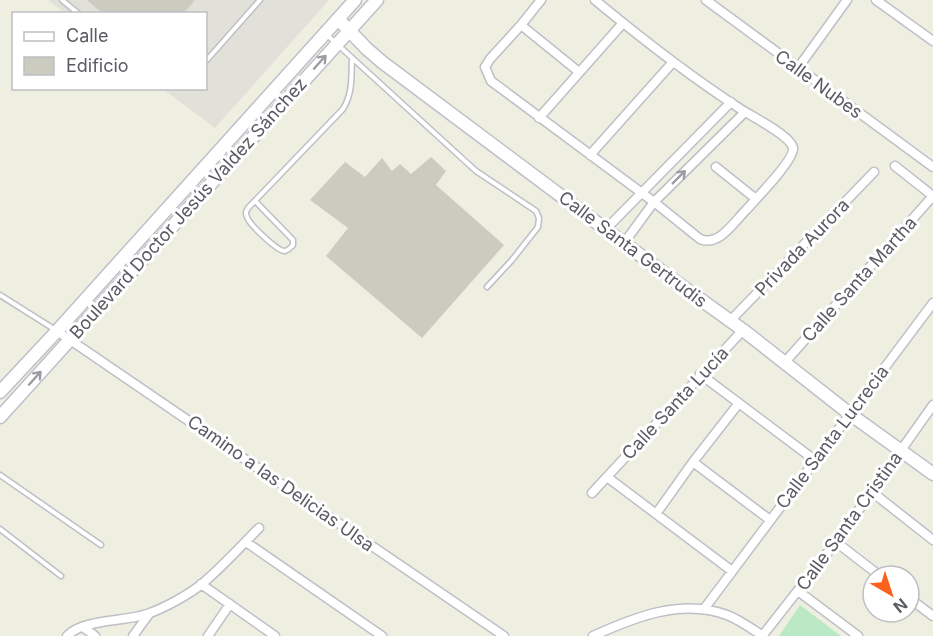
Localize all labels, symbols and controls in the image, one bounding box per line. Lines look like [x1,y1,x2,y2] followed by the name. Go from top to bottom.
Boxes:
[12,12,207,90] legend
[66,25,108,46] text: Calle
[771,45,867,123] street label: Calle Nubes
[313,54,327,69] one-way arrow
[66,55,129,76] text: Edificio
[65,73,311,343] street label: Boulevard Doctor Jesús Valdez Sánchez
[672,170,687,185] one-way arrow
[555,186,711,312] street label: Calle Santa Gertrudis
[751,194,853,300] street label: Privada Aurora
[797,212,921,346] street label: Calle Santa Martha
[617,342,733,464] street label: Calle Santa Lucía
[771,361,893,513] street label: Calle Santa Lucrecia
[28,371,42,386] one-way arrow
[184,410,378,556] street label: Camino a las Delicias Ulsa
[792,448,906,594] street label: Calle Santa Cristina
[861,564,921,624] north arrow
[889,594,911,617] text: N

